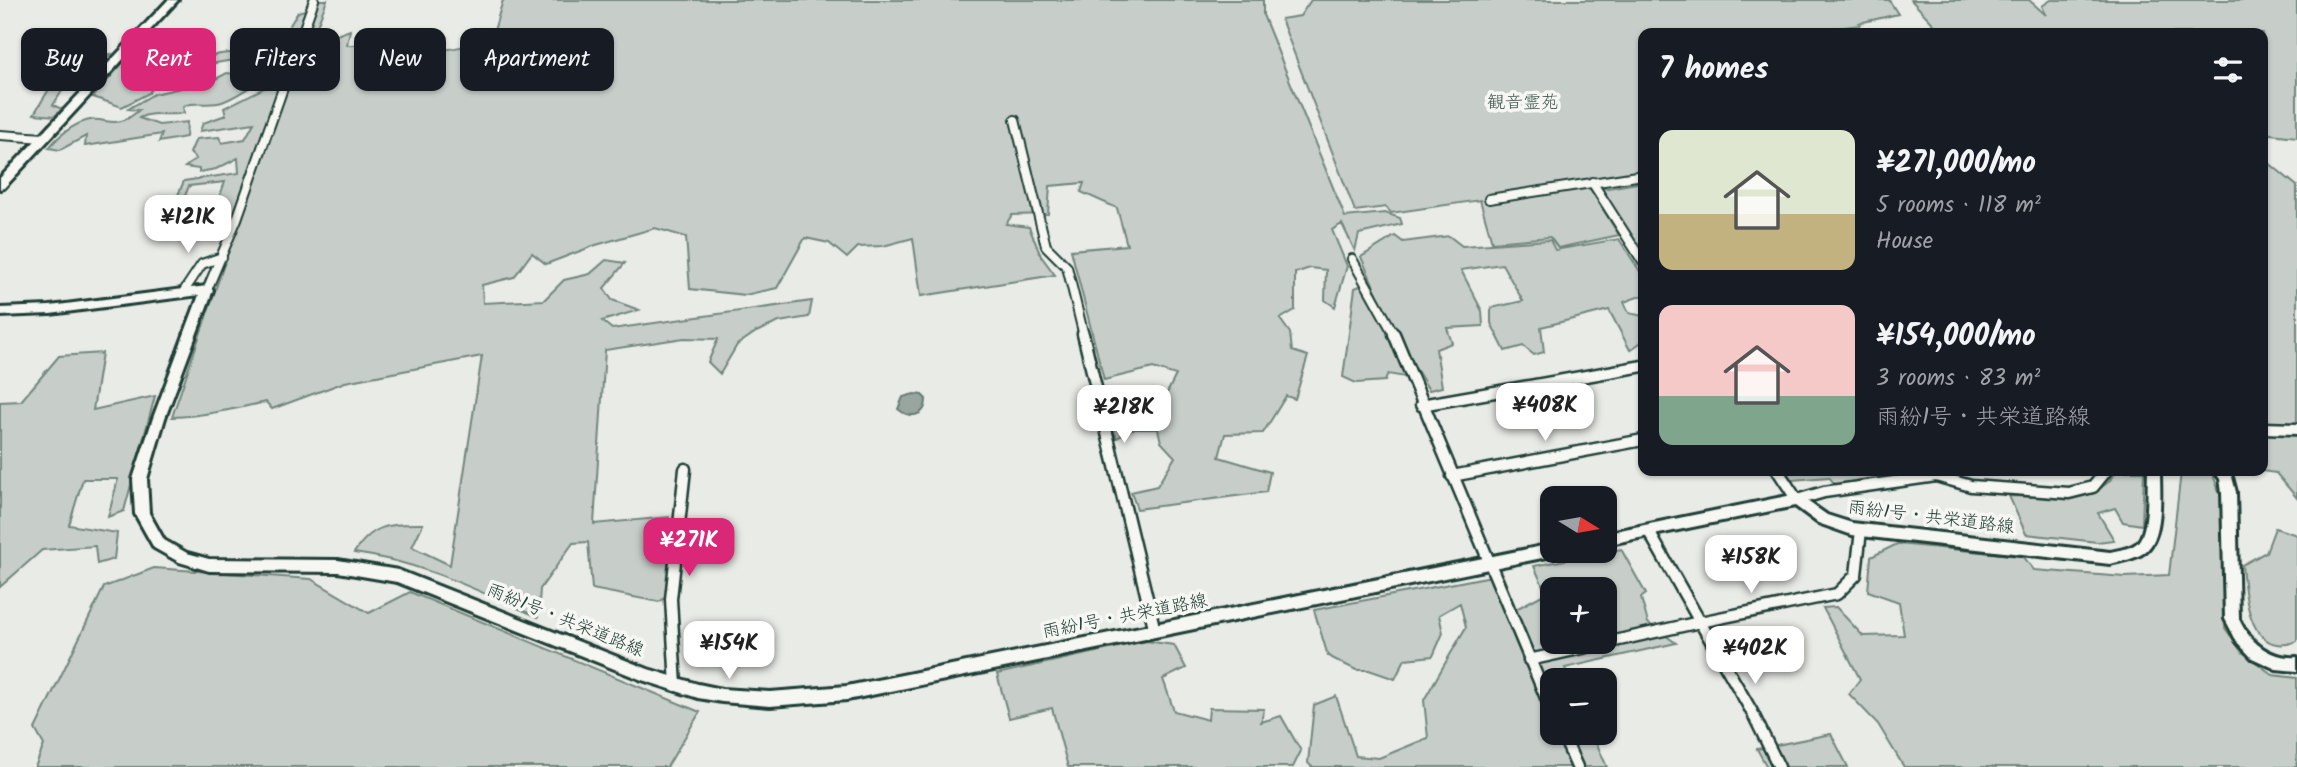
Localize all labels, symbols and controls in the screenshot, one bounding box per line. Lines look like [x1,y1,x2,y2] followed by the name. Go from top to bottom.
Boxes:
[21,28,107,91] chip: Buy
[121,28,216,91] chip: Rent
[230,28,340,91] chip: Filters
[354,28,446,91] chip: New
[460,28,614,91] chip: Apartment
[1659,46,1769,94] text: 7 homes
[2209,51,2247,89] icon: filters
[1487,89,1559,118] park label: 観音霊苑
[1876,140,2036,188] text: ¥271,000/mo
[1715,158,1799,242] icon: home
[1876,188,2041,224] text: 5 rooms · 118 m²
[139,196,237,255] pin: ¥121K
[160,200,216,236] text: ¥121K
[1876,224,1933,260] text: House
[1876,313,2036,361] text: ¥154,000/mo
[1715,333,1799,417] icon: home
[1876,361,2040,397] text: 3 rooms · 83 m²
[1496,384,1594,443] pin: ¥408K
[1075,386,1173,445] pin: ¥218K
[1512,388,1578,424] text: ¥408K
[1093,390,1155,426] text: ¥218K
[1876,400,2090,436] text: 雨紛1号・共栄道路線
[1540,486,1617,564] north arrow
[1540,486,1617,745] map controls
[1846,493,2016,543] street label: 雨紛1号・共栄道路線
[640,518,738,578] pin: ¥271K
[659,523,719,559] text: ¥271K
[1702,536,1800,595] pin: ¥158K
[1721,540,1781,576] text: ¥158K
[482,576,648,666] street label: 雨紛1号・共栄道路線
[1540,577,1617,654] button: +
[1040,587,1210,647] street label: 雨紛1号・共栄道路線
[680,622,778,681] pin: ¥154K
[699,626,759,662] text: ¥154K
[1706,626,1804,686] pin: ¥402K
[1722,631,1788,667] text: ¥402K
[1540,668,1617,745] button: −

